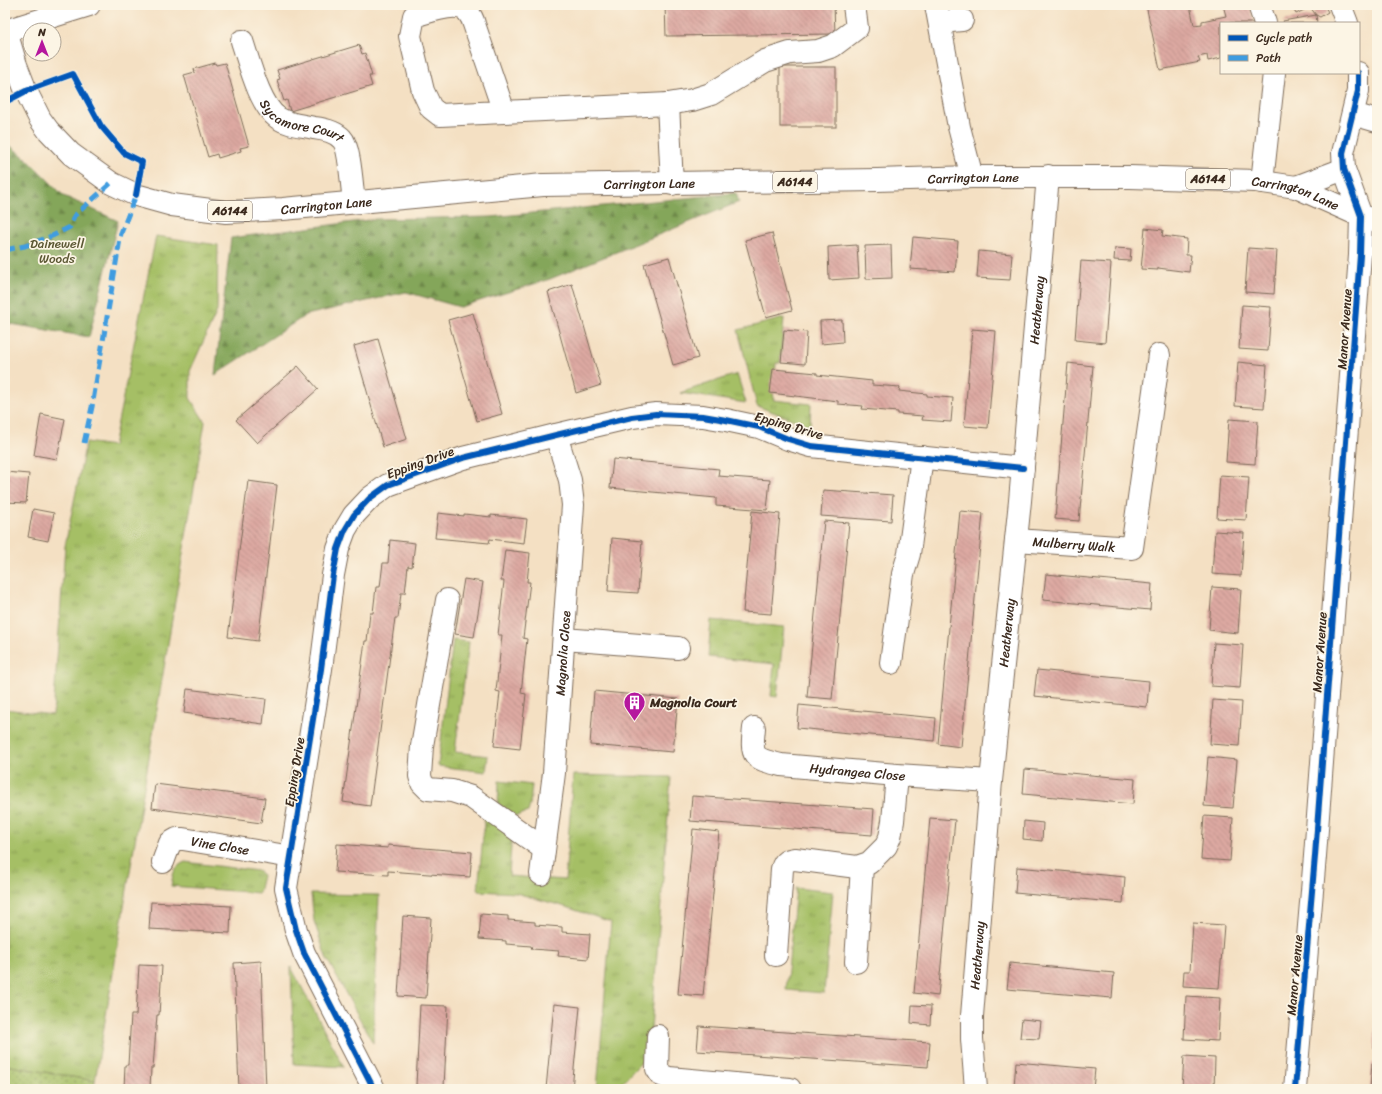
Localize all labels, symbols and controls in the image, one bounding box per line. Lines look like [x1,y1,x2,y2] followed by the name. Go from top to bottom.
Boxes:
[22,22,62,62] north arrow
[1220,22,1360,74] legend
[37,23,46,42] text: N
[1256,27,1312,49] text: Cycle path
[1256,47,1281,69] text: Path
[253,95,350,148] street label: Sycamore Court
[927,166,1019,190] street label: Carrington Lane
[1186,169,1230,189] road number: A6144
[1251,170,1343,217] street label: Carrington Lane
[604,172,696,196] street label: Carrington Lane
[773,172,817,192] road number: A6144
[280,190,373,221] street label: Carrington Lane
[208,201,252,221] road number: A6144
[30,232,84,270] park label: Dainewell Woods
[1023,275,1051,345] street label: Heatherway
[1330,288,1359,370] street label: Manor Avenue
[752,405,826,446] street label: Epping Drive
[383,440,457,485] street label: Epping Drive
[1032,530,1116,559] street label: Mulberry Walk
[992,597,1022,668] street label: Heatherway
[549,610,577,697] street label: Magnolia Close
[1305,611,1334,693] street label: Manor Avenue
[621,689,647,722] building icon: Magnolia Court
[649,691,738,714] place label: Magnolia Court
[278,735,311,809] street label: Epping Drive
[809,757,906,788] street label: Hydrangea Close
[189,830,251,862] street label: Vine Close
[963,920,992,991] street label: Heatherway
[1280,933,1310,1016] street label: Manor Avenue

